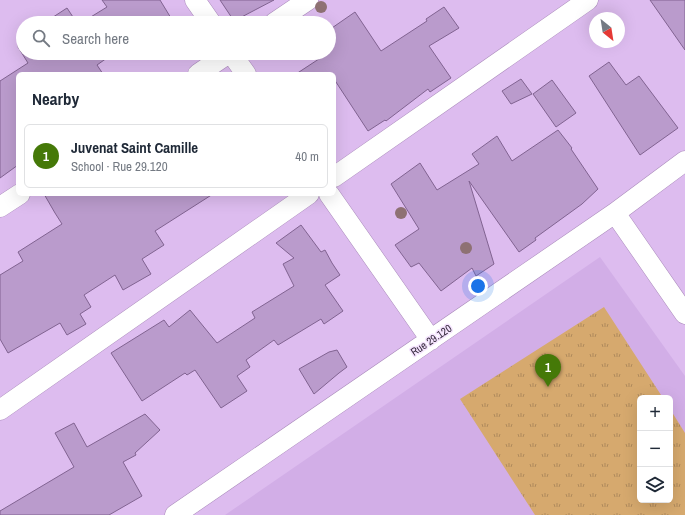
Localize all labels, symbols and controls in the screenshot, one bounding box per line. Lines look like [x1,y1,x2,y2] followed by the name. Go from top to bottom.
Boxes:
[589,12,625,48] north arrow
[16,16,336,60] search box
[30,27,52,49] icon: search
[62,28,129,49] text: Search here
[32,87,79,110] text: Nearby
[71,137,198,158] text: Juvenat Saint Camille
[43,148,49,165] text: 1
[295,148,319,165] text: 40 m
[71,158,168,175] text: School · Rue 29.120
[468,276,488,296] your location
[408,321,454,359] street label: Rue 29.120
[535,354,561,387] pin: 1
[637,395,673,503] map controls
[637,395,673,431] button: +
[637,431,673,467] button: −
[637,467,673,503] button: layers

